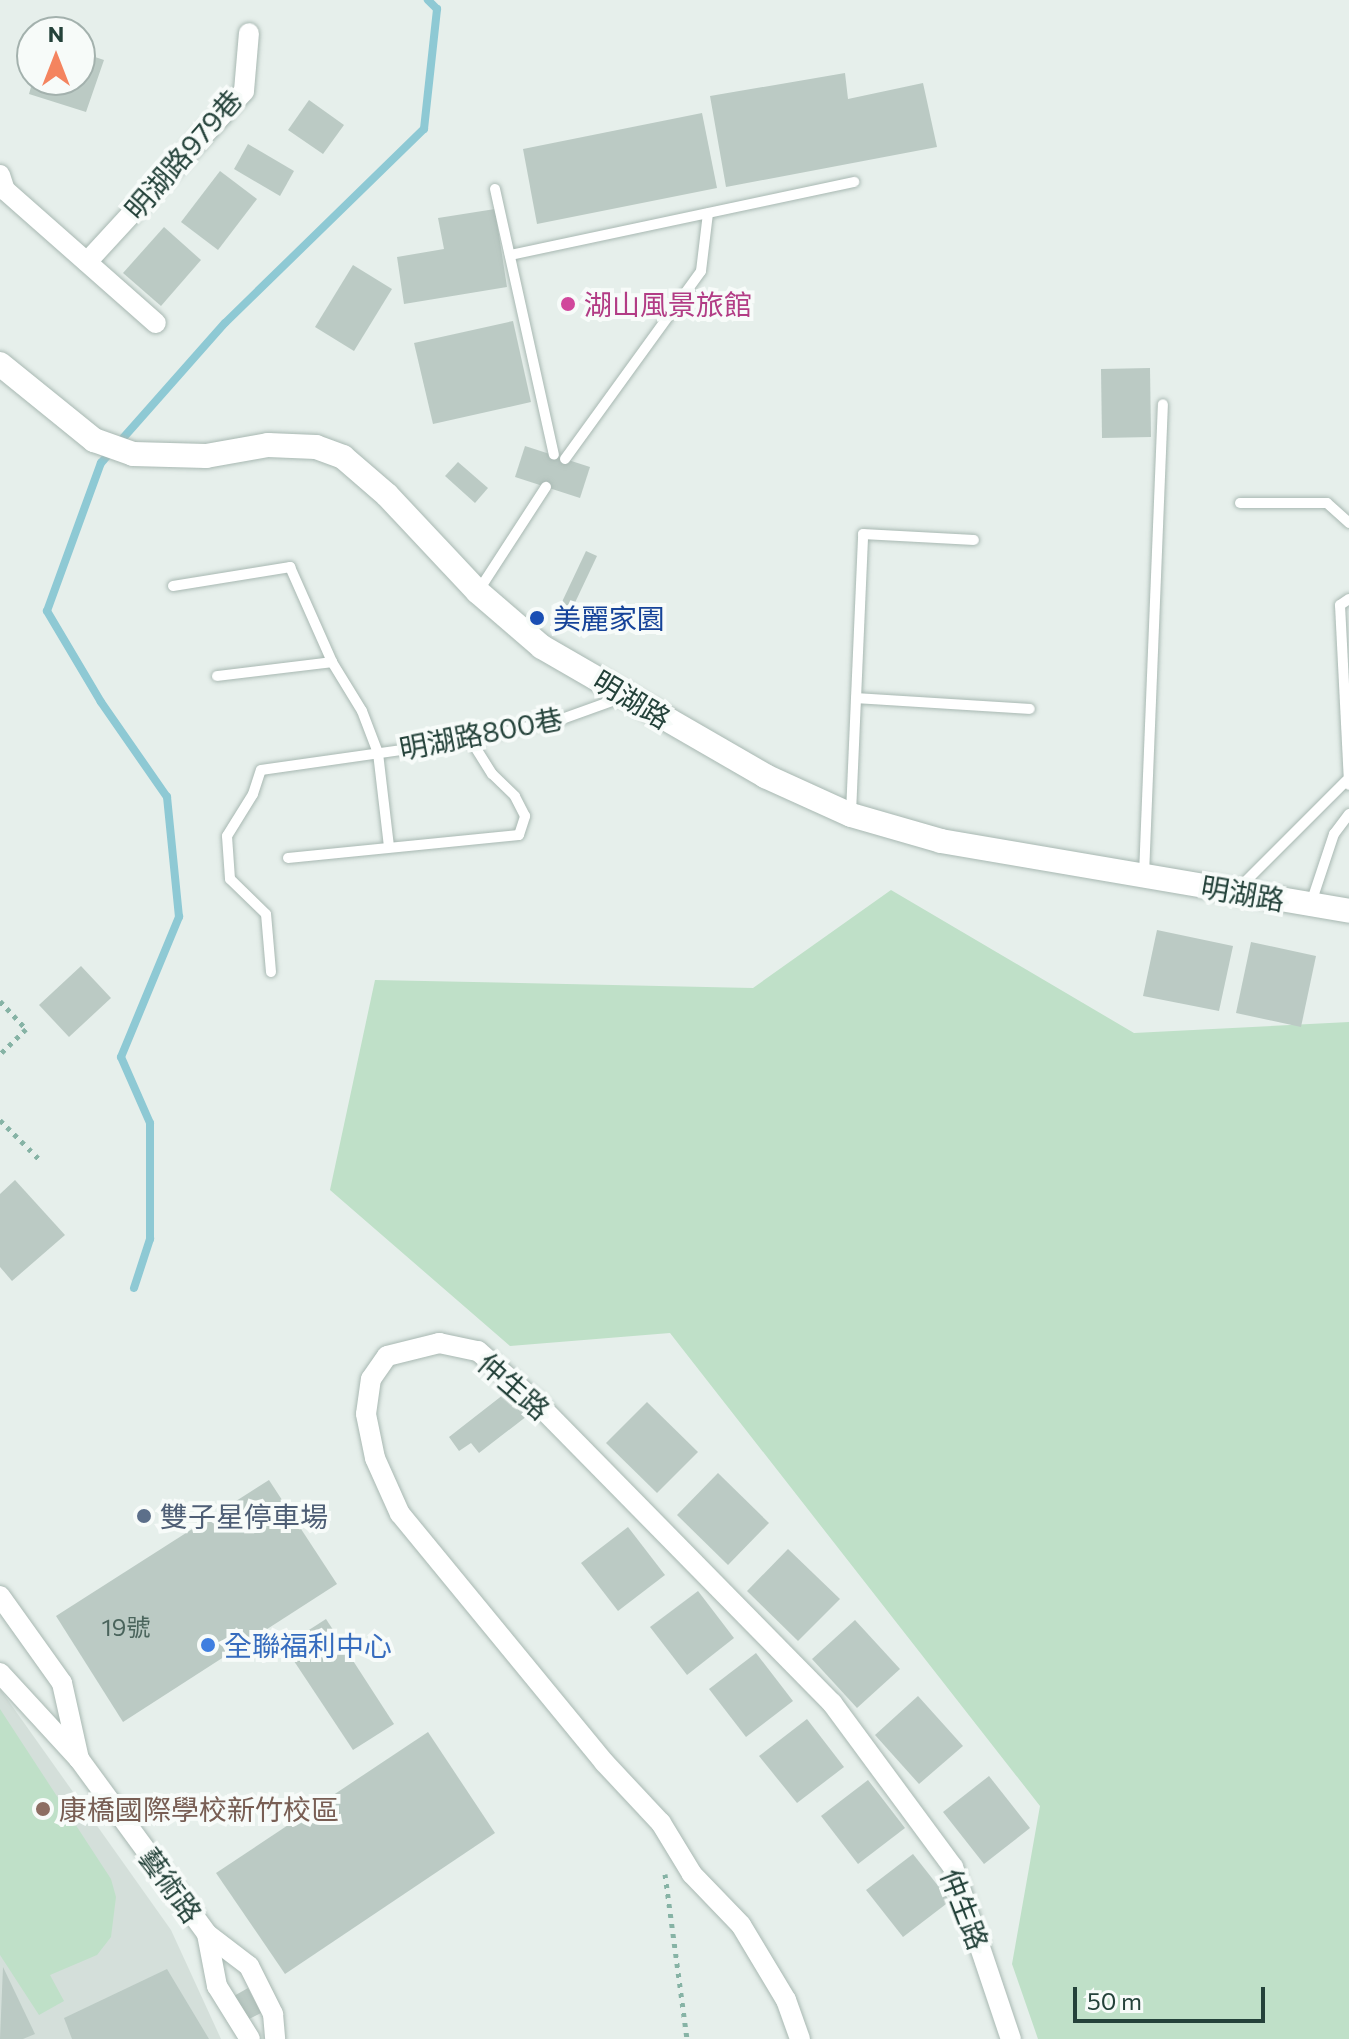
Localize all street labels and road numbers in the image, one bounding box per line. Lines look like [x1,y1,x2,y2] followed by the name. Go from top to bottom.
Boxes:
[118,82,248,226] street label: 明湖路979巷
[587,663,677,735] street label: 明湖路
[397,701,565,765] street label: 明湖路800巷
[1199,869,1287,917] street label: 明湖路
[471,1346,557,1426] street label: 仲生路
[133,1841,209,1929] street label: 藝術路
[934,1864,996,1954] street label: 仲生路

